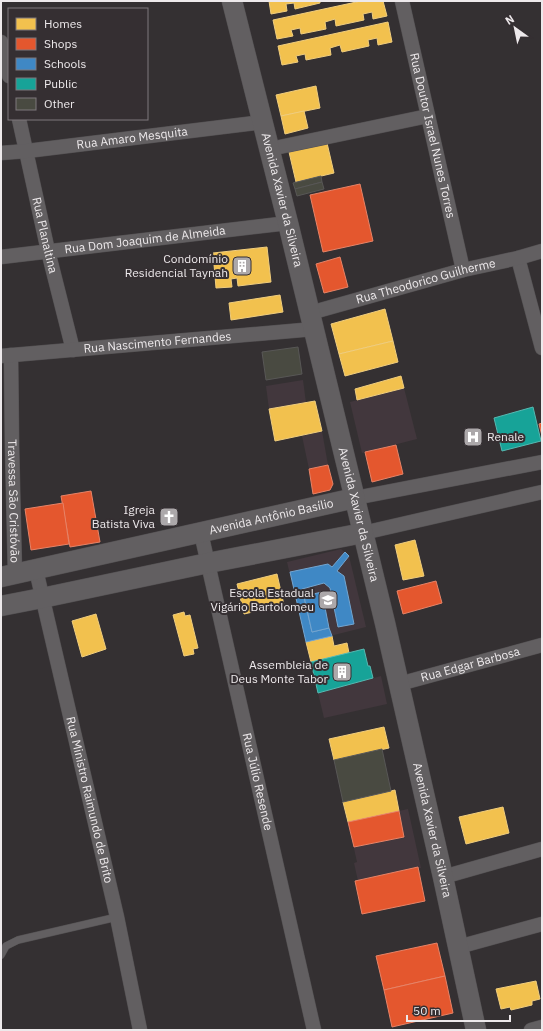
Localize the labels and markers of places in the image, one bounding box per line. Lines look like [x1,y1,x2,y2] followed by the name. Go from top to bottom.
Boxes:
[125,251,228,280] place label: Condomínio Residencial Taynah
[231,255,253,277] building icon: Condomínio Residencial Taynah
[462,426,484,448] hospital icon: Renale
[487,429,525,444] place label: Renale
[92,502,156,531] place label: Igreja Batista Viva
[158,506,180,528] church icon: Igreja Batista Viva
[211,585,314,614] place label: Escola Estadual Vigário Bartolomeu
[317,589,339,611] school or university icon: Escola Estadual Vigário Bartolomeu
[230,657,329,686] place label: Assembleia de Deus Monte Tabor
[331,661,353,683] building icon: Assembleia de Deus Monte Tabor

